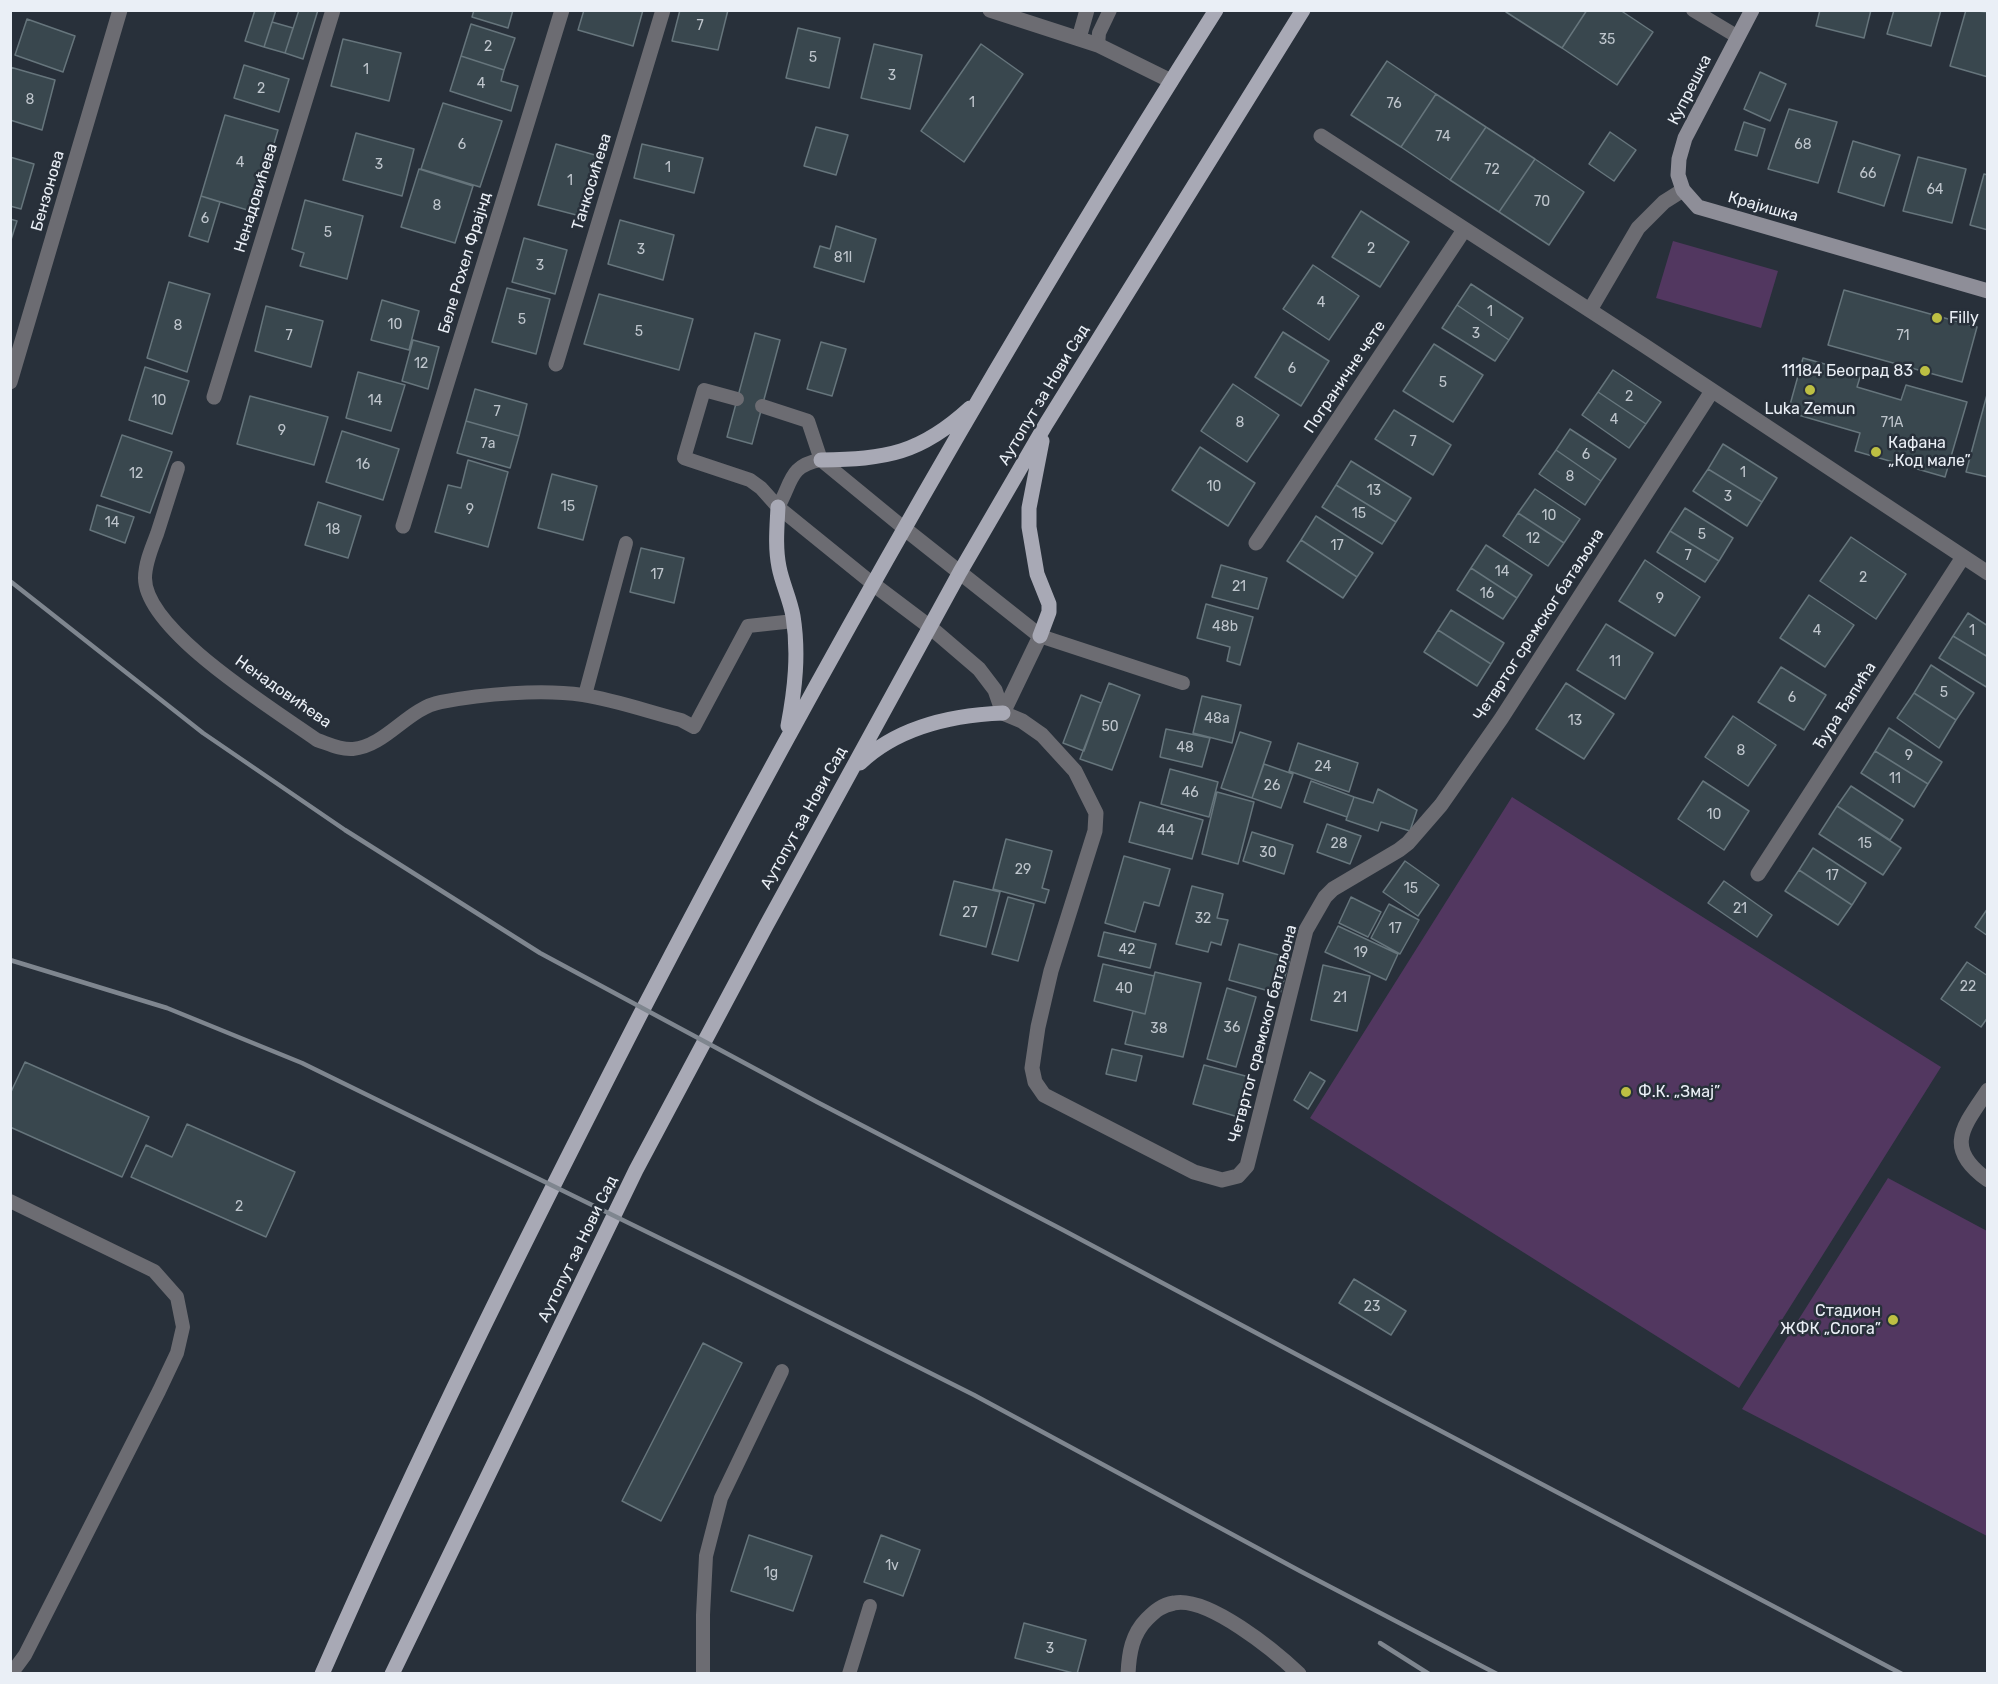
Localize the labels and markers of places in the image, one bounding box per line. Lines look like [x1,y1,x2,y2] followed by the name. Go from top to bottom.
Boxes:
[1949,308,1979,328] place label: Filly
[1930,311,1944,325] marker: Filly
[1781,361,1913,381] place label: 11184 Београд 83
[1918,364,1932,378] marker: 11184 Београд 83
[1803,383,1817,397] marker: Luka Zemun
[1764,399,1856,419] place label: Luka Zemun
[1888,433,1971,471] place label: Кафана „Код мале”
[1869,445,1883,459] marker: Кафана „Код мале”
[1638,1082,1720,1102] place label: Ф.К. „Змај”
[1619,1085,1633,1099] marker: Ф.К. „Змај”
[1780,1301,1881,1339] place label: Стадион ЖФК „Слога”
[1886,1313,1900,1327] marker: Стадион ЖФК „Слога”

